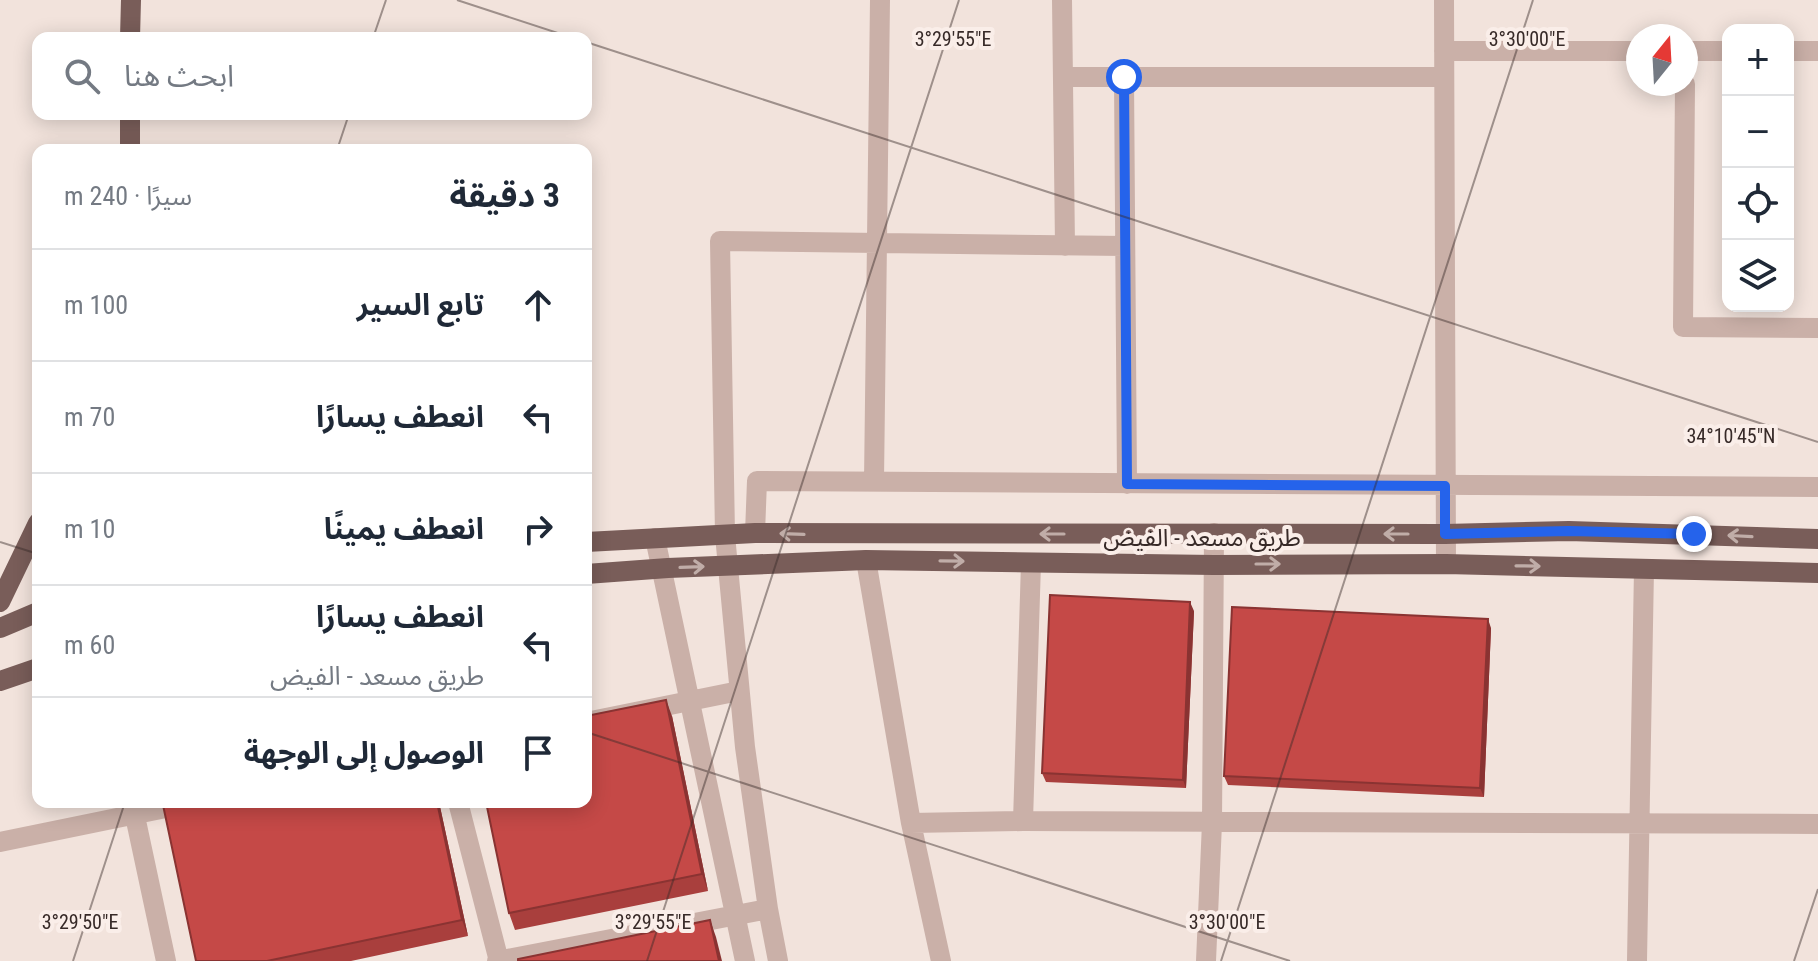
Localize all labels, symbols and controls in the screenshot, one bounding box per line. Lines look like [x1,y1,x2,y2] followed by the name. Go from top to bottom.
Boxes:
[1626,24,1698,96] north arrow
[1722,24,1794,312] map controls
[1722,24,1794,96] button: +
[915,27,991,51] text: 3°29'55"E
[1489,27,1565,51] text: 3°30'00"E
[32,32,592,120] search box
[60,54,104,98] icon: search
[124,58,234,93] text: ابحث هنا
[1106,59,1142,95] route start
[1722,96,1794,168] button: −
[1722,168,1794,240] button: locate
[449,175,560,215] text: 3 دقيقة
[64,181,192,211] text: سيرًا · 240 m
[1722,240,1794,312] button: layers
[516,283,560,327] icon: ahead
[357,287,484,322] text: تابع السير
[64,290,128,320] text: 100 m
[516,395,560,439] icon: left
[316,399,484,434] text: انعطف يسارًا
[64,402,115,432] text: 70 m
[1686,424,1776,448] text: 34°10'45"N
[516,507,560,551] icon: right
[324,511,484,546] text: انعطف يمينًا
[64,514,115,544] text: 10 m
[1676,516,1712,552] route end
[1103,524,1301,553] street label: طريق مسعد - الفيض
[1039,526,1066,542] one-way arrow
[1383,526,1410,542] one-way arrow
[779,527,806,542] one-way arrow
[1727,528,1754,543] one-way arrow
[938,554,965,569] one-way arrow
[1254,557,1281,572] one-way arrow
[1514,558,1541,574] one-way arrow
[678,559,705,574] one-way arrow
[316,599,484,634] text: انعطف يسارًا
[516,623,560,667] icon: left
[64,630,115,660] text: 60 m
[270,661,484,691] text: طريق مسعد - الفيض
[516,731,560,775] icon: arrive
[244,735,484,770] text: الوصول إلى الوجهة
[42,910,118,934] text: 3°29'50"E
[615,910,691,934] text: 3°29'55"E
[1189,910,1265,934] text: 3°30'00"E

